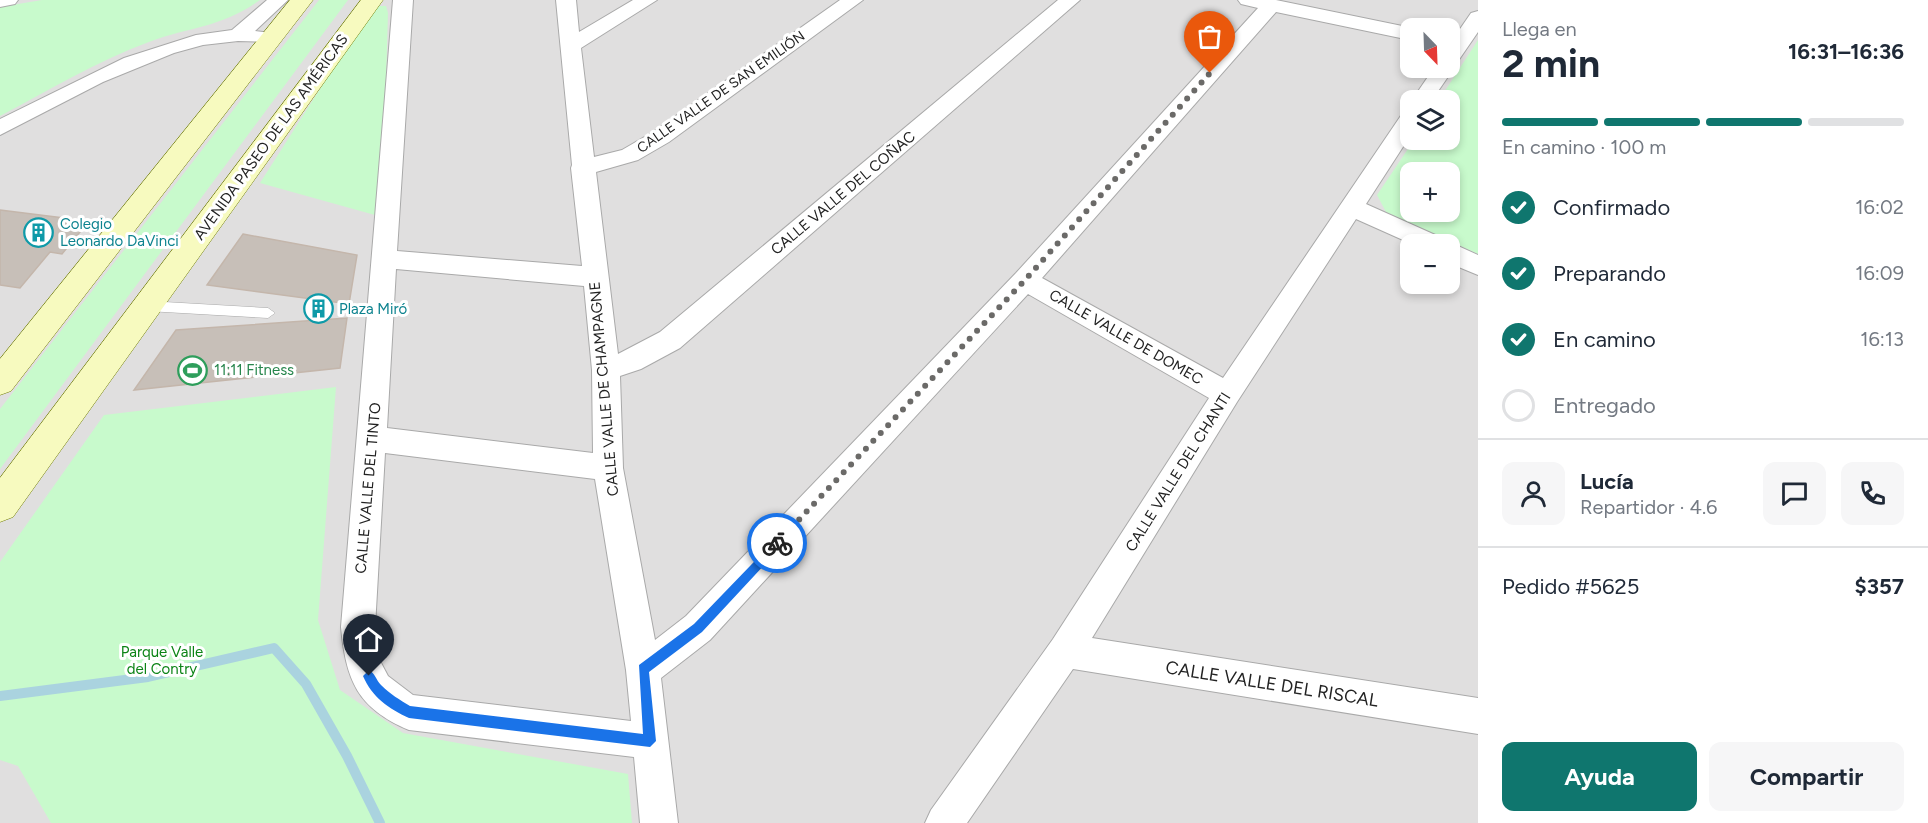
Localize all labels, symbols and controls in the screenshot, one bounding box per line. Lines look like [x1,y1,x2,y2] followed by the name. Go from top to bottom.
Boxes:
[1184,11,1235,73] pin
[1502,17,1577,41] text: Llega en
[1400,18,1460,78] north arrow
[1400,18,1460,294] map controls
[1193,20,1226,53] icon: bag
[634,27,808,157] street label: CALLE VALLE DE SAN EMILIÓN
[190,31,352,243] street label: AVENIDA PASEO DE LAS AMÉRICAS
[1788,38,1904,65] text: 16:31–16:36
[1502,40,1600,87] text: 2 min
[1400,90,1460,150] button: layers
[767,127,919,259] street label: CALLE VALLE DEL COÑAC
[1502,135,1666,159] text: En camino · 100 m
[1400,162,1460,222] button: +
[1502,191,1535,224] icon: check
[1553,194,1670,221] text: Confirmado
[1855,195,1904,219] text: 16:02
[60,215,179,250] place label: Colegio Leonardo DaVinci
[23,217,55,249] building icon: Colegio Leonardo DaVinci
[1400,234,1460,294] button: −
[1502,257,1535,290] icon: check
[1553,260,1666,287] text: Preparando
[1855,261,1904,285] text: 16:09
[586,281,622,497] street label: CALLE VALLE DE CHAMPAGNE
[1046,286,1206,389] street label: CALLE VALLE DE DOMEC
[302,293,334,325] building icon: Plaza Miró
[339,300,408,318] place label: Plaza Miró
[1502,323,1535,356] icon: check
[1553,326,1656,353] text: En camino
[1860,327,1904,351] text: 16:13
[177,354,209,386] sports icon: 11:11 Fitness
[214,361,294,379] place label: 11:11 Fitness
[1122,389,1234,555] street label: CALLE VALLE DEL CHANTI
[1553,392,1656,419] text: Entregado
[352,402,384,574] street label: CALLE VALLE DEL TINTO
[1502,462,1565,525] button: person
[1763,462,1826,525] button: chat
[1841,462,1904,525] button: phone
[1580,468,1634,495] text: Lucía
[1580,495,1717,519] text: Repartidor · 4.6
[747,513,807,573] courier
[761,527,794,560] icon: bike
[1502,573,1640,600] text: Pedido #5625
[1855,573,1904,600] text: $357
[343,614,394,676] pin
[352,623,385,656] icon: home
[121,643,203,678] park label: Parque Valle del Contry
[1164,656,1381,712] street label: CALLE VALLE DEL RISCAL
[1502,742,1697,811] button: Ayuda
[1709,742,1904,811] button: Compartir

